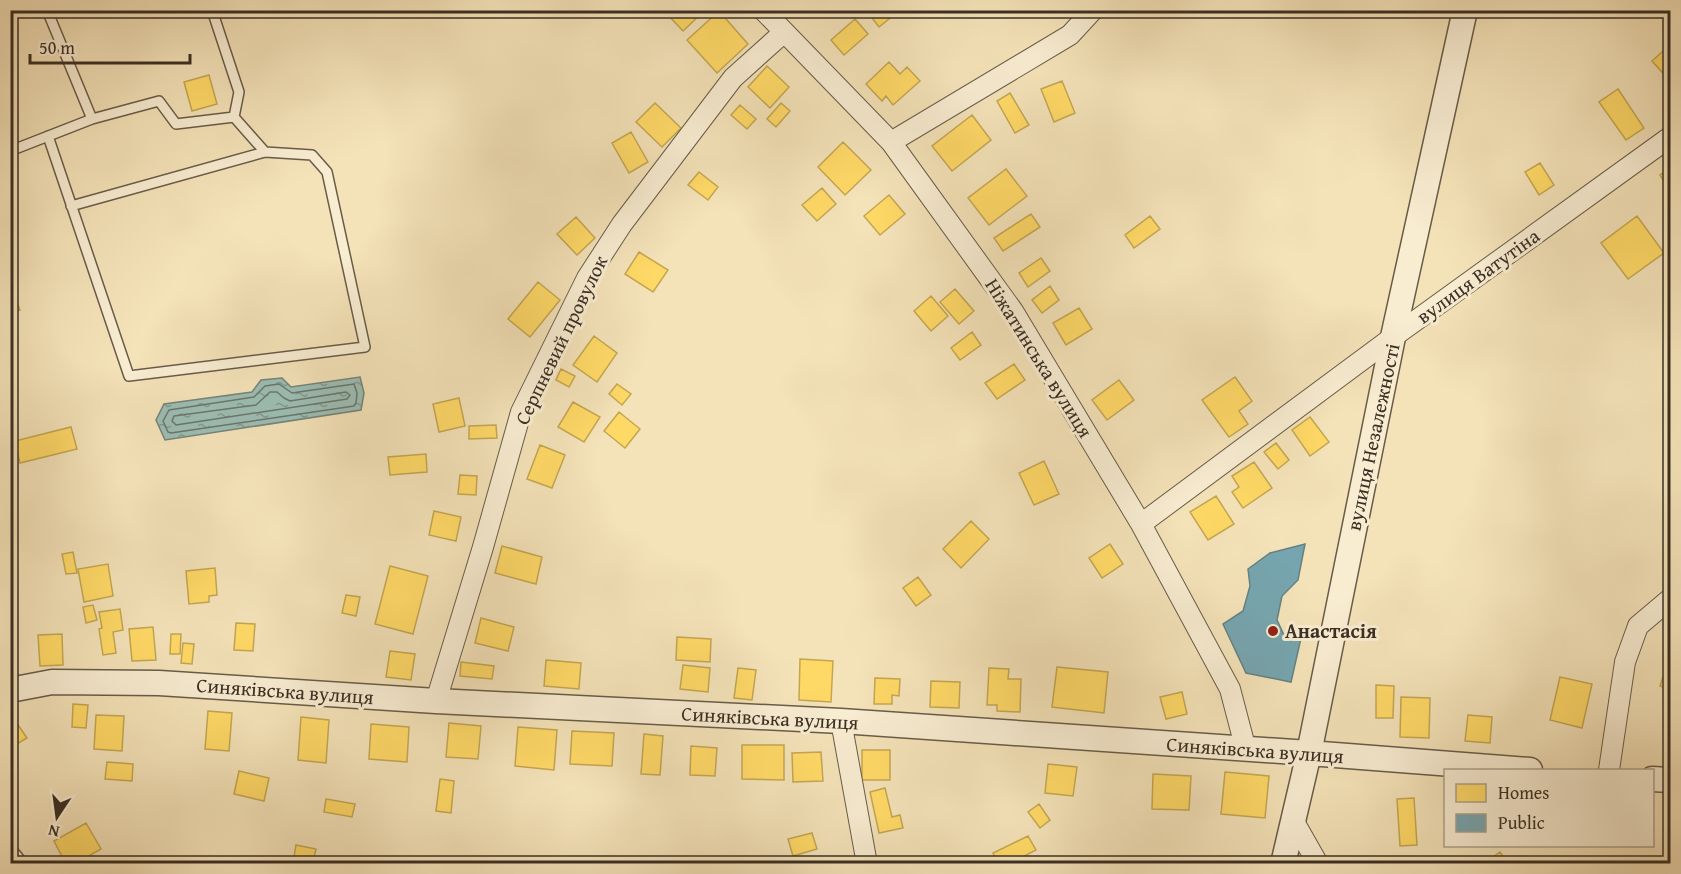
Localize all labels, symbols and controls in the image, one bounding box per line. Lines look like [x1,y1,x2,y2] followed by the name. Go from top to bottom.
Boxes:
[30,27,190,65] scale bar
[39,34,75,61] text: 50 m
[1410,221,1546,330] street label: вулиця Ватутіна
[507,250,614,429] street label: Серпневий провулок
[979,272,1100,443] street label: Ніжатинська вулиця
[1339,340,1407,533] street label: вулиця Незалежності
[1285,616,1377,645] place label: Анастасія
[1266,624,1280,638] marker: Анастасія
[196,670,375,711] street label: Синяківська вулиця
[681,698,859,737] street label: Синяківська вулиця
[1166,729,1345,770] street label: Синяківська вулиця
[1444,769,1654,847] legend
[1498,779,1549,806] text: Homes
[27,787,87,847] north arrow
[1498,809,1545,836] text: Public
[45,819,62,845] text: N

